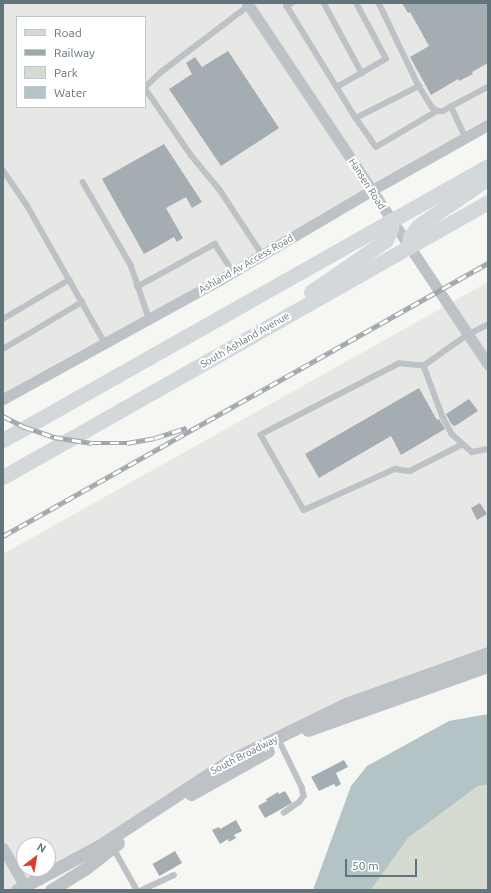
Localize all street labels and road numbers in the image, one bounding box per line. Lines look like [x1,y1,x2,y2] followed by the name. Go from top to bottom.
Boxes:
[346,156,388,212] street label: Hansen Road
[197,232,295,296] street label: Ashland Av Access Road
[198,310,292,370] street label: South Ashland Avenue
[209,733,279,777] street label: South Broadway

